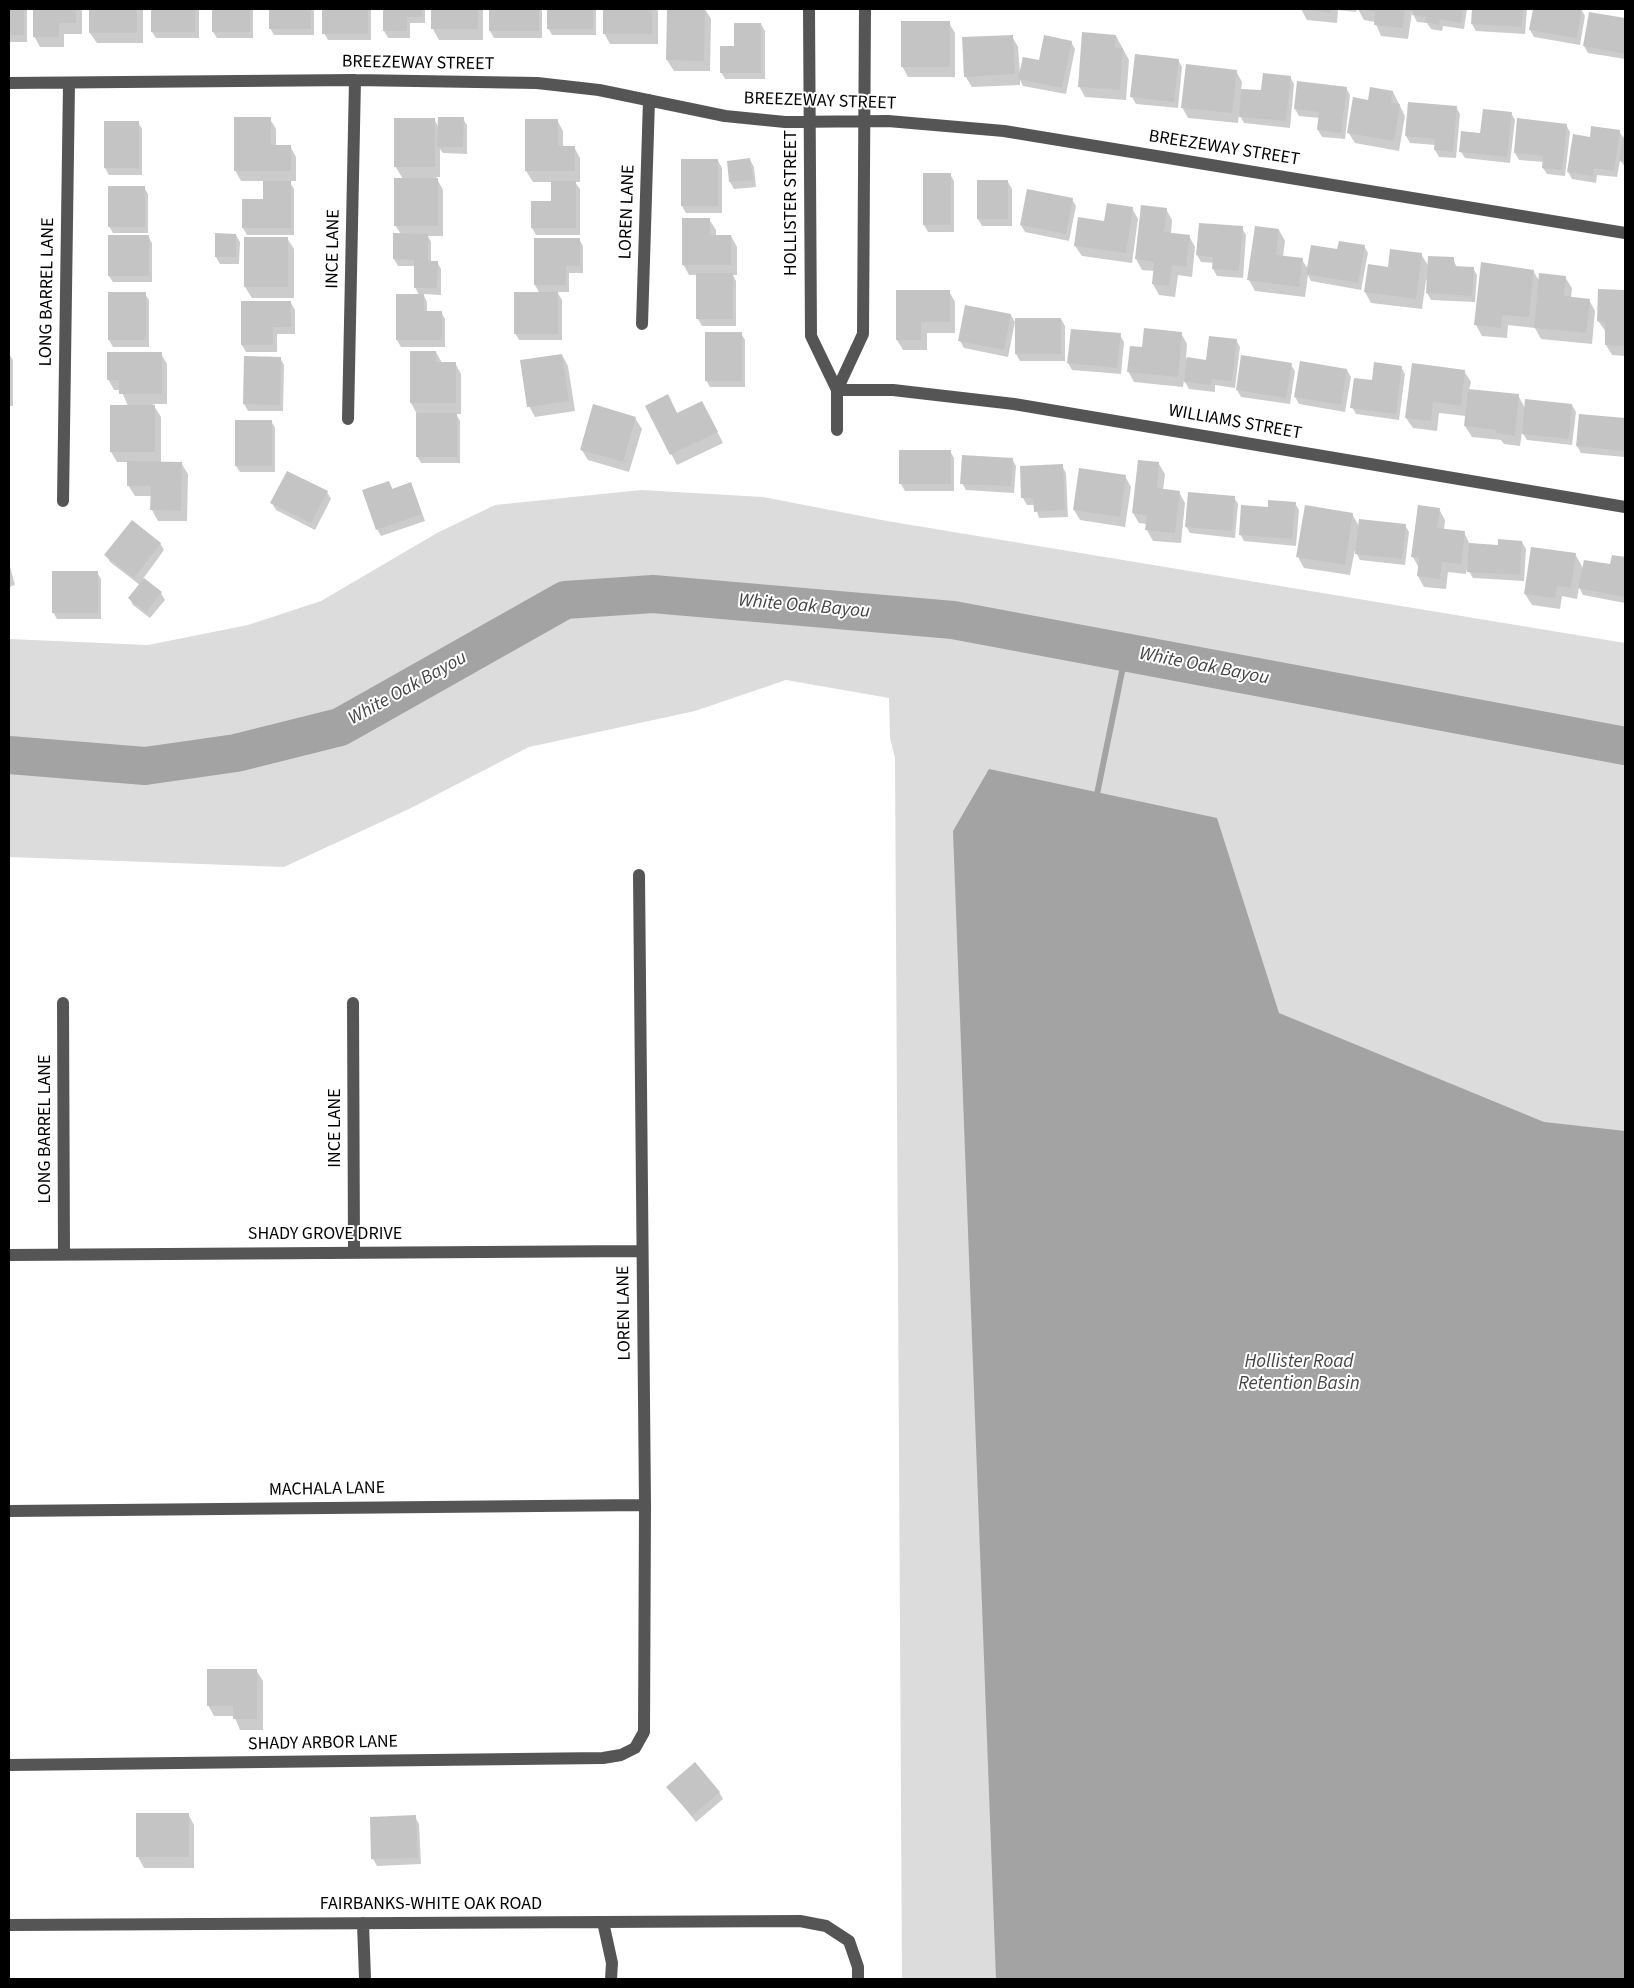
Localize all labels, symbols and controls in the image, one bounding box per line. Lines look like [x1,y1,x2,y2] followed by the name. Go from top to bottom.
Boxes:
[342,52,494,76] street label: BREEZEWAY STREET
[743,89,897,115] street label: BREEZEWAY STREET
[1147,126,1301,172] street label: BREEZEWAY STREET
[781,130,803,276] street label: HOLLISTER STREET
[616,164,640,260] street label: LOREN LANE
[323,209,345,289] street label: INCE LANE
[36,217,60,367] street label: LONG BARREL LANE
[1167,401,1303,445] street label: WILLIAMS STREET
[737,590,871,624] water label: White Oak Bayou
[1137,643,1271,691] water label: White Oak Bayou
[345,647,471,731] water label: White Oak Bayou
[35,1055,57,1203] street label: LONG BARREL LANE
[325,1088,347,1168] street label: INCE LANE
[248,1224,402,1246] street label: SHADY GROVE DRIVE
[613,1265,637,1361] street label: LOREN LANE
[1238,1352,1360,1396] water label: Hollister Road Retention Basin
[269,1478,385,1502] street label: MACHALA LANE
[248,1732,398,1756] street label: SHADY ARBOR LANE
[320,1894,542,1916] street label: FAIRBANKS-WHITE OAK ROAD

